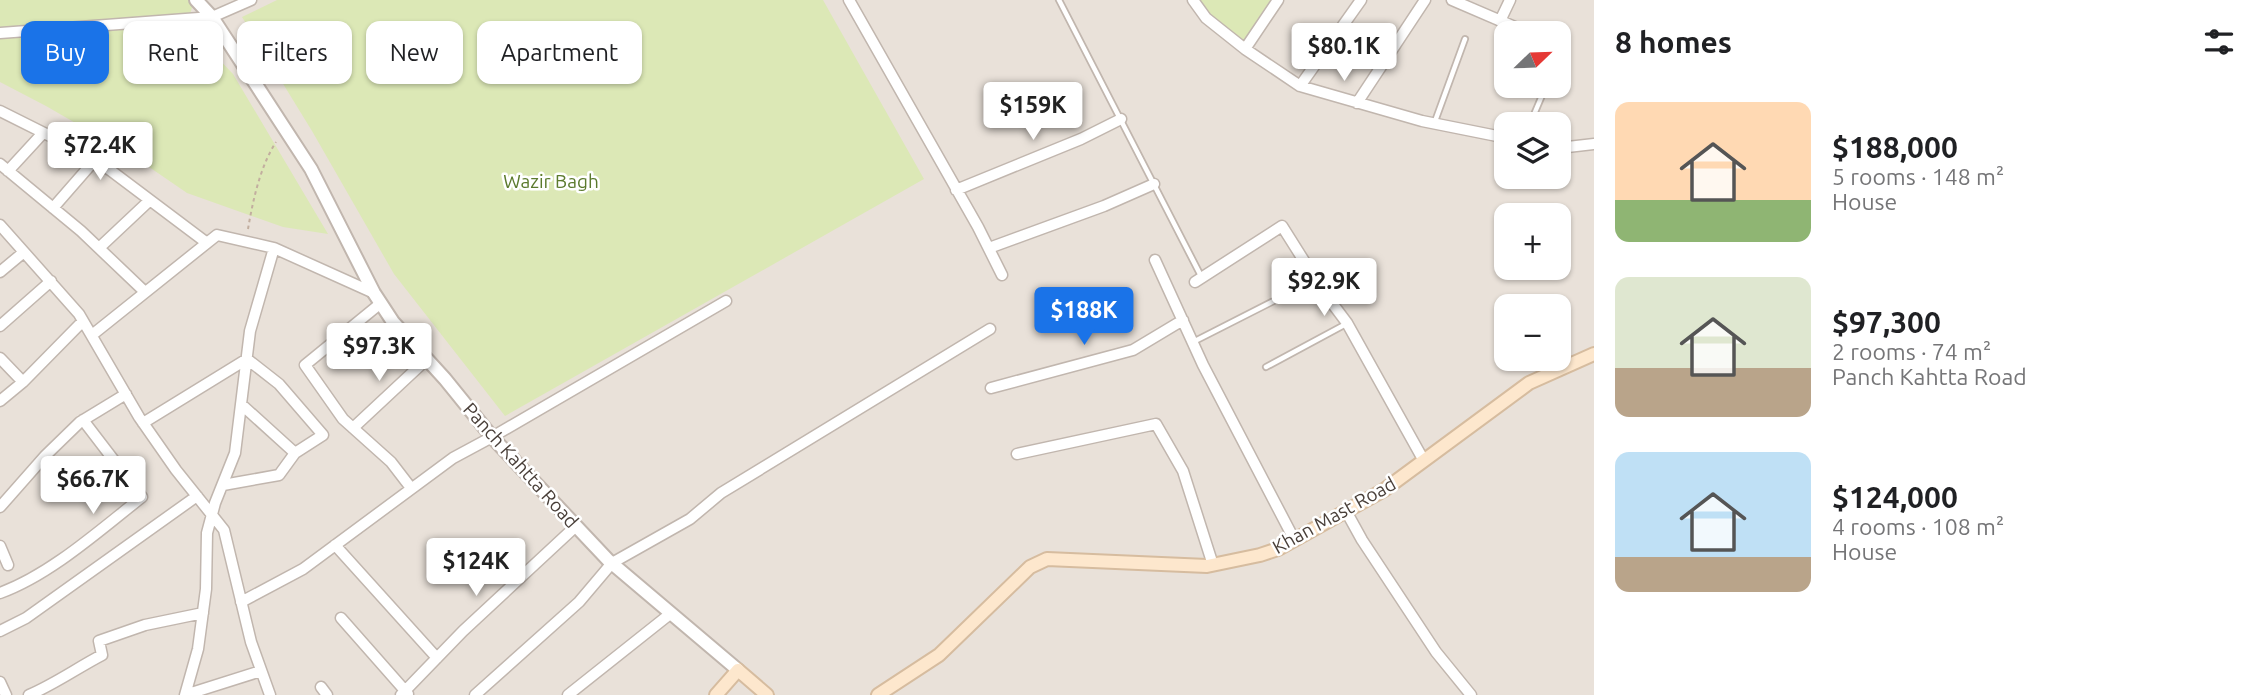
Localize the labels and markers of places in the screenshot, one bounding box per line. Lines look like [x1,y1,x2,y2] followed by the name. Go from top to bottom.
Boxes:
[1287,24,1401,83] pin: $80.1K
[984,82,1082,142] pin: $159K
[43,122,157,182] pin: $72.4K
[1267,258,1381,318] pin: $92.9K
[1035,288,1133,347] pin: $188K
[322,324,436,383] pin: $97.3K
[36,456,150,516] pin: $66.7K
[427,538,525,598] pin: $124K

